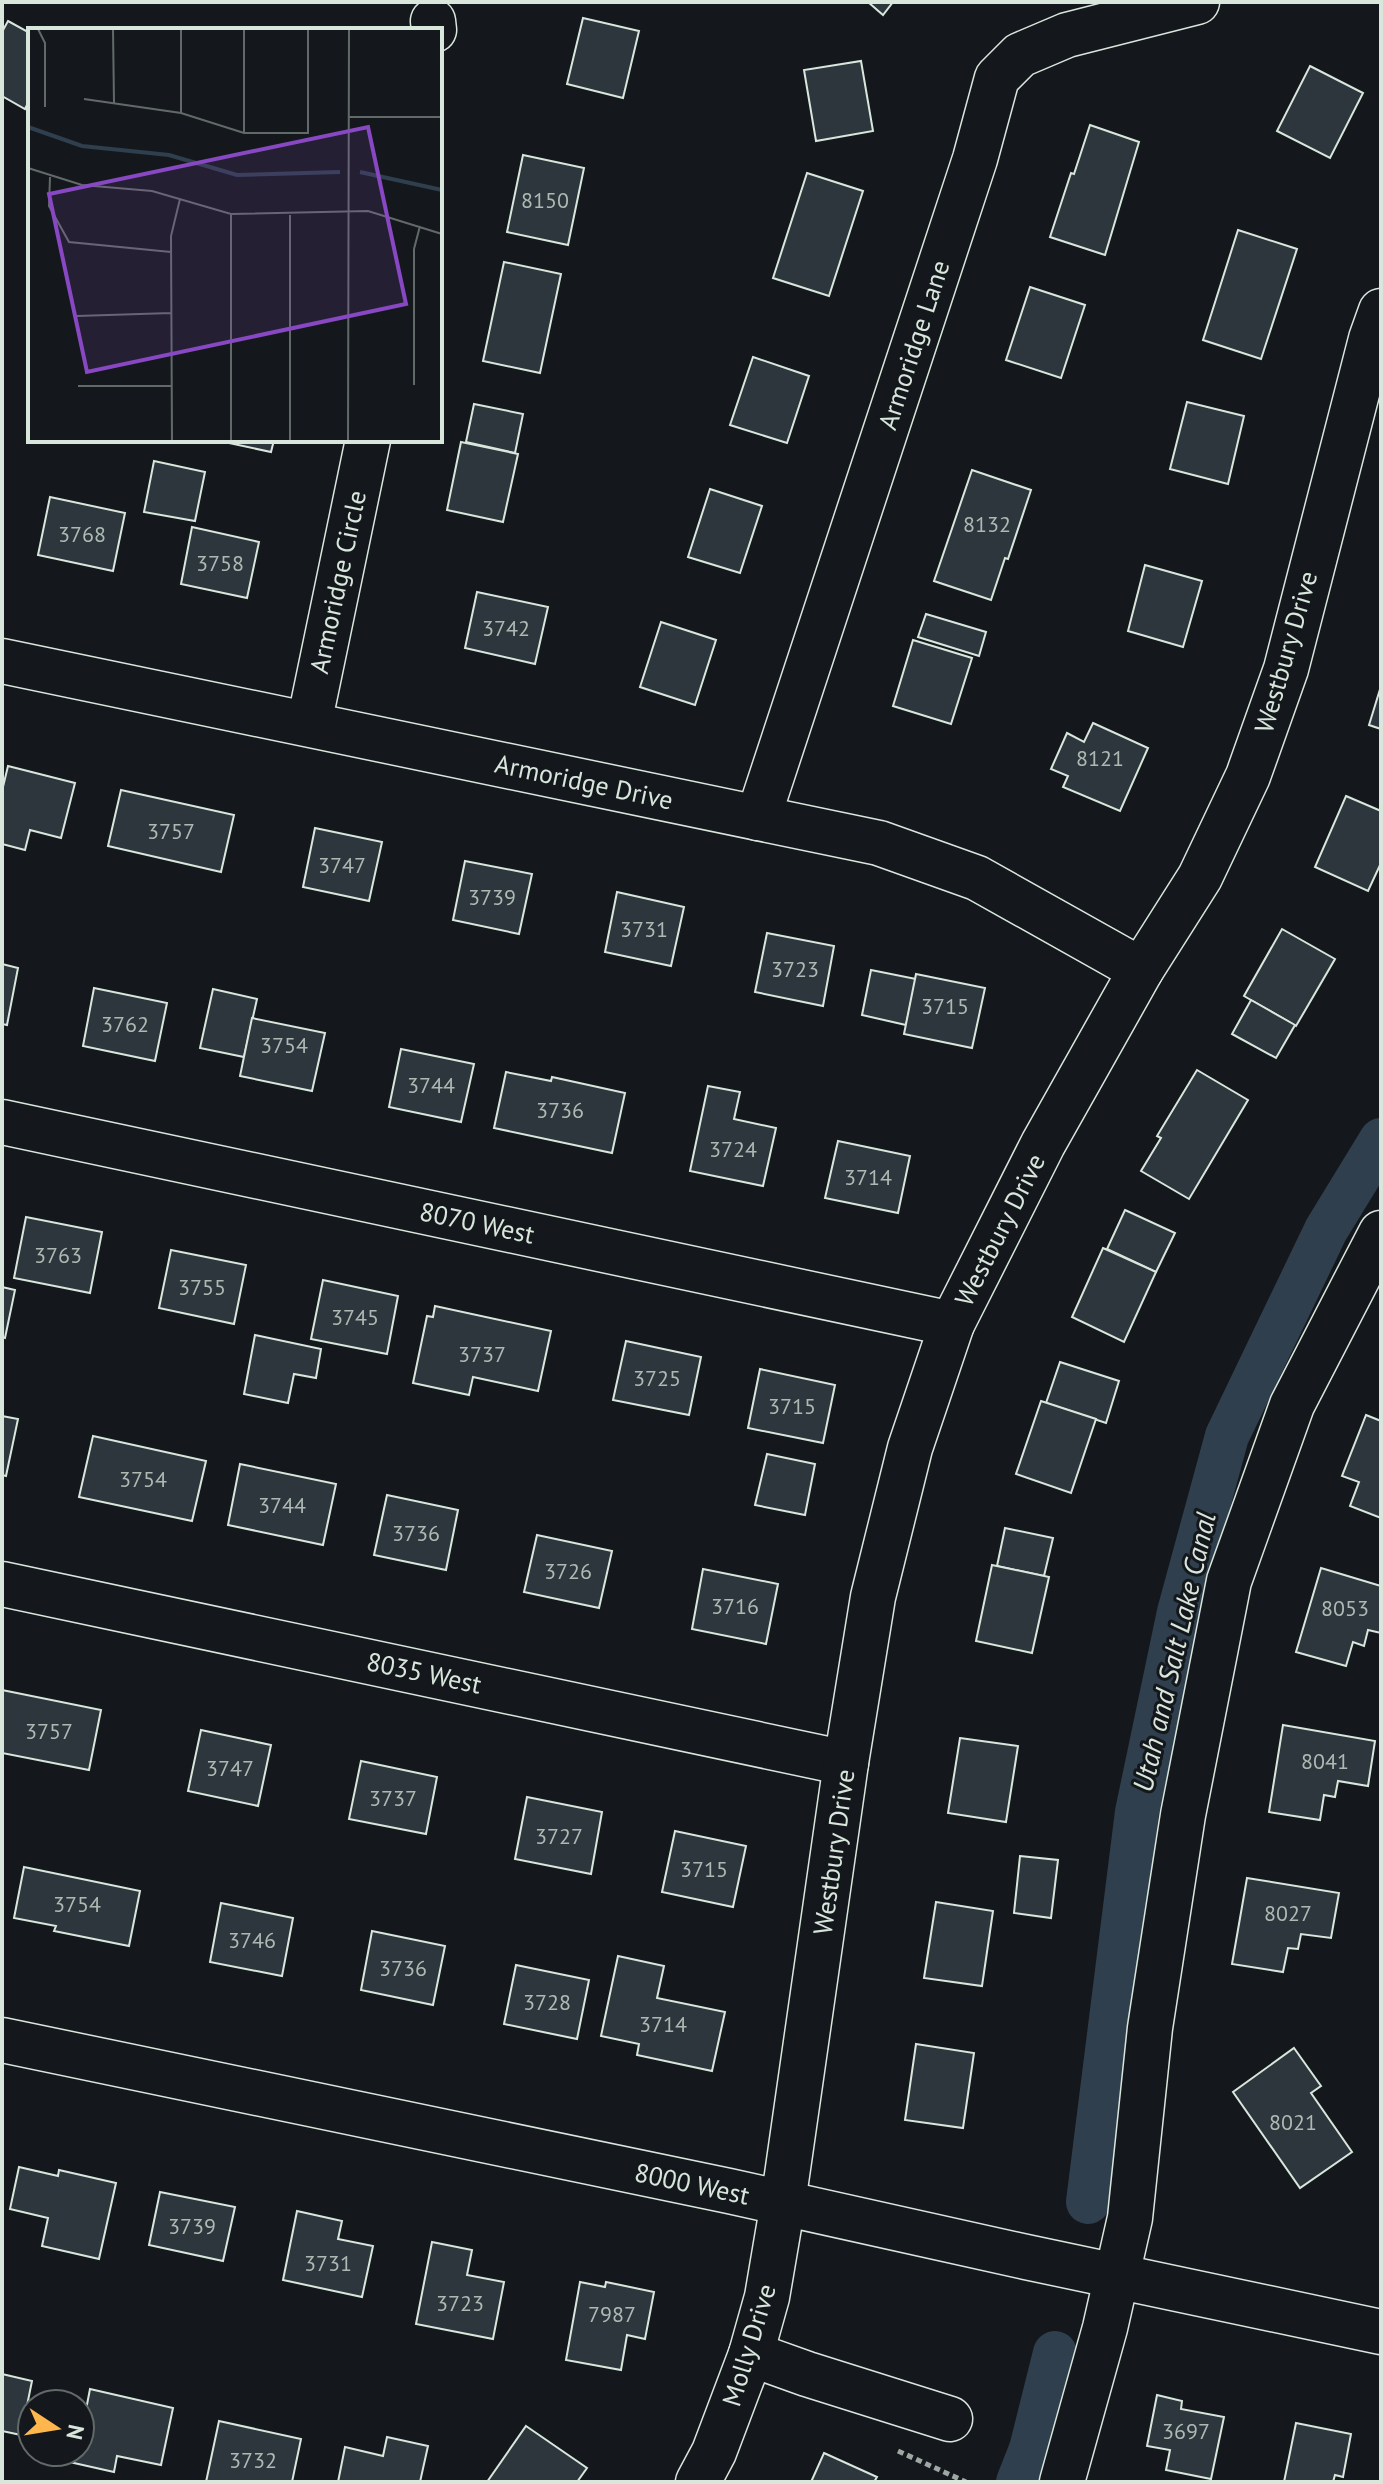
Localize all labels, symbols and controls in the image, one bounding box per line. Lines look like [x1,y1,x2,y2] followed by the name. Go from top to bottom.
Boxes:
[28,28,442,442] inset map
[521,186,569,214] house number: 8150
[871,256,956,434] street label: Armoridge Lane
[302,487,373,676] street label: Armoridge Circle
[963,510,1011,538] house number: 8132
[58,520,106,548] house number: 3768
[196,549,244,577] house number: 3758
[1247,567,1324,737] street label: Westbury Drive
[482,614,530,642] house number: 3742
[1076,744,1124,772] house number: 8121
[492,747,676,816] street label: Armoridge Drive
[147,817,195,845] house number: 3757
[318,851,366,879] house number: 3747
[468,883,516,911] house number: 3739
[620,915,668,943] house number: 3731
[771,955,819,983] house number: 3723
[921,992,969,1020] house number: 3715
[101,1010,149,1038] house number: 3762
[260,1031,308,1059] house number: 3754
[407,1071,455,1099] house number: 3744
[536,1096,584,1124] house number: 3736
[709,1135,757,1163] house number: 3724
[947,1148,1052,1312] street label: Westbury Drive
[844,1163,892,1191] house number: 3714
[417,1194,538,1251] street label: 8070 West
[34,1241,82,1269] house number: 3763
[178,1273,226,1301] house number: 3755
[331,1303,379,1331] house number: 3745
[458,1340,506,1368] house number: 3737
[633,1364,681,1392] house number: 3725
[768,1392,816,1420] house number: 3715
[119,1465,167,1493] house number: 3754
[258,1491,306,1519] house number: 3744
[1123,1508,1224,1795] water label: Utah and Salt Lake Canal
[392,1519,440,1547] house number: 3736
[544,1557,592,1585] house number: 3726
[711,1592,759,1620] house number: 3716
[1321,1594,1369,1622] house number: 8053
[364,1644,485,1701] street label: 8035 West
[25,1717,73,1745] house number: 3757
[1301,1747,1349,1775] house number: 8041
[206,1754,254,1782] house number: 3747
[806,1767,861,1937] street label: Westbury Drive
[369,1784,417,1812] house number: 3737
[535,1822,583,1850] house number: 3727
[680,1855,728,1883] house number: 3715
[53,1890,101,1918] house number: 3754
[1264,1899,1312,1927] house number: 8027
[228,1926,276,1954] house number: 3746
[379,1954,427,1982] house number: 3736
[523,1988,571,2016] house number: 3728
[639,2010,687,2038] house number: 3714
[1269,2108,1317,2136] house number: 8021
[632,2155,753,2212] street label: 8000 West
[168,2212,216,2240] house number: 3739
[304,2249,352,2277] house number: 3731
[714,2280,783,2410] street label: Molly Drive
[436,2289,484,2317] house number: 3723
[588,2300,636,2328] house number: 7987
[16,2388,96,2468] north arrow
[1162,2417,1210,2445] house number: 3697
[60,2422,91,2442] text: N
[229,2446,277,2474] house number: 3732

